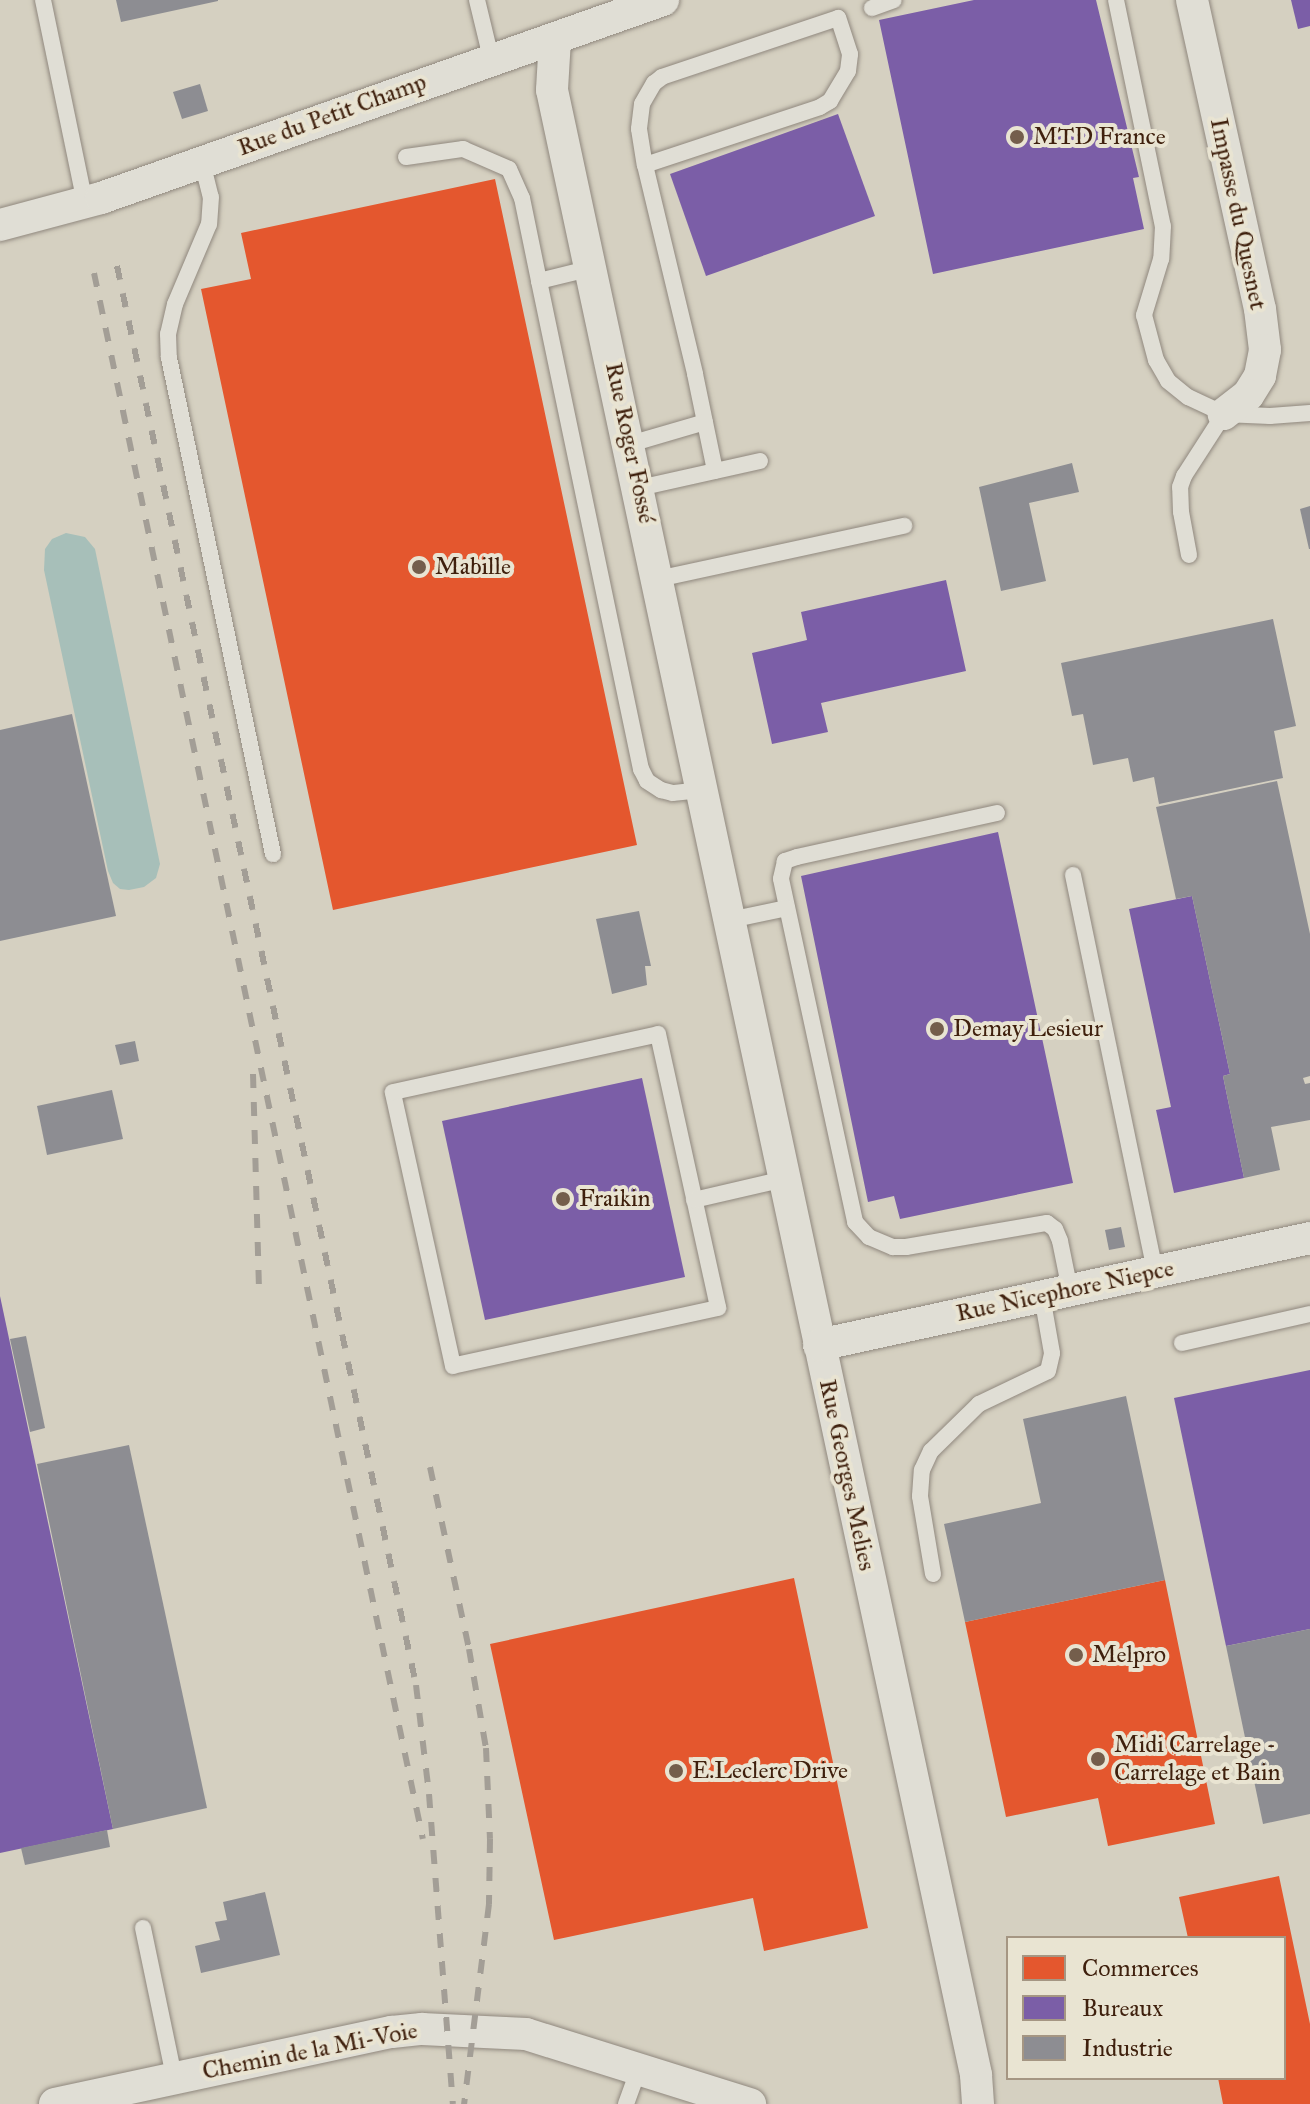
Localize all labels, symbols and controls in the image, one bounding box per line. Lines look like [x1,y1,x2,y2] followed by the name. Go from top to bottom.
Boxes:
[234,68,430,162] street label: Rue du Petit Champ
[1204,116,1272,312] street label: Impasse du Quesnet
[1033,123,1166,151] place label: MTD France
[1008,128,1026,146] marker: MTD France
[599,360,661,526] street label: Rue Roger Fossé
[435,553,511,581] place label: Mabille
[410,558,428,576] marker: Mabille
[953,1015,1103,1043] place label: Demay Lesieur
[928,1020,946,1038] marker: Demay Lesieur
[579,1185,651,1213] place label: Fraikin
[554,1190,572,1208] marker: Fraikin
[954,1254,1176,1328] street label: Rue Nicephore Niepce
[813,1377,881,1573] street label: Rue Georges Melies
[1092,1641,1166,1669] place label: Melpro
[1067,1646,1085,1664] marker: Melpro
[1114,1731,1281,1787] place label: Midi Carrelage - Carrelage et Bain
[1089,1750,1107,1768] marker: Midi Carrelage - Carrelage et Bain
[692,1757,848,1785] place label: E.Leclerc Drive
[667,1762,685,1780] marker: E.Leclerc Drive
[1006,1936,1286,2080] legend
[1082,1953,1199,1983] text: Commerces
[1082,1993,1163,2023] text: Bureaux
[200,2016,420,2086] street label: Chemin de la Mi-Voie
[1082,2033,1173,2063] text: Industrie

